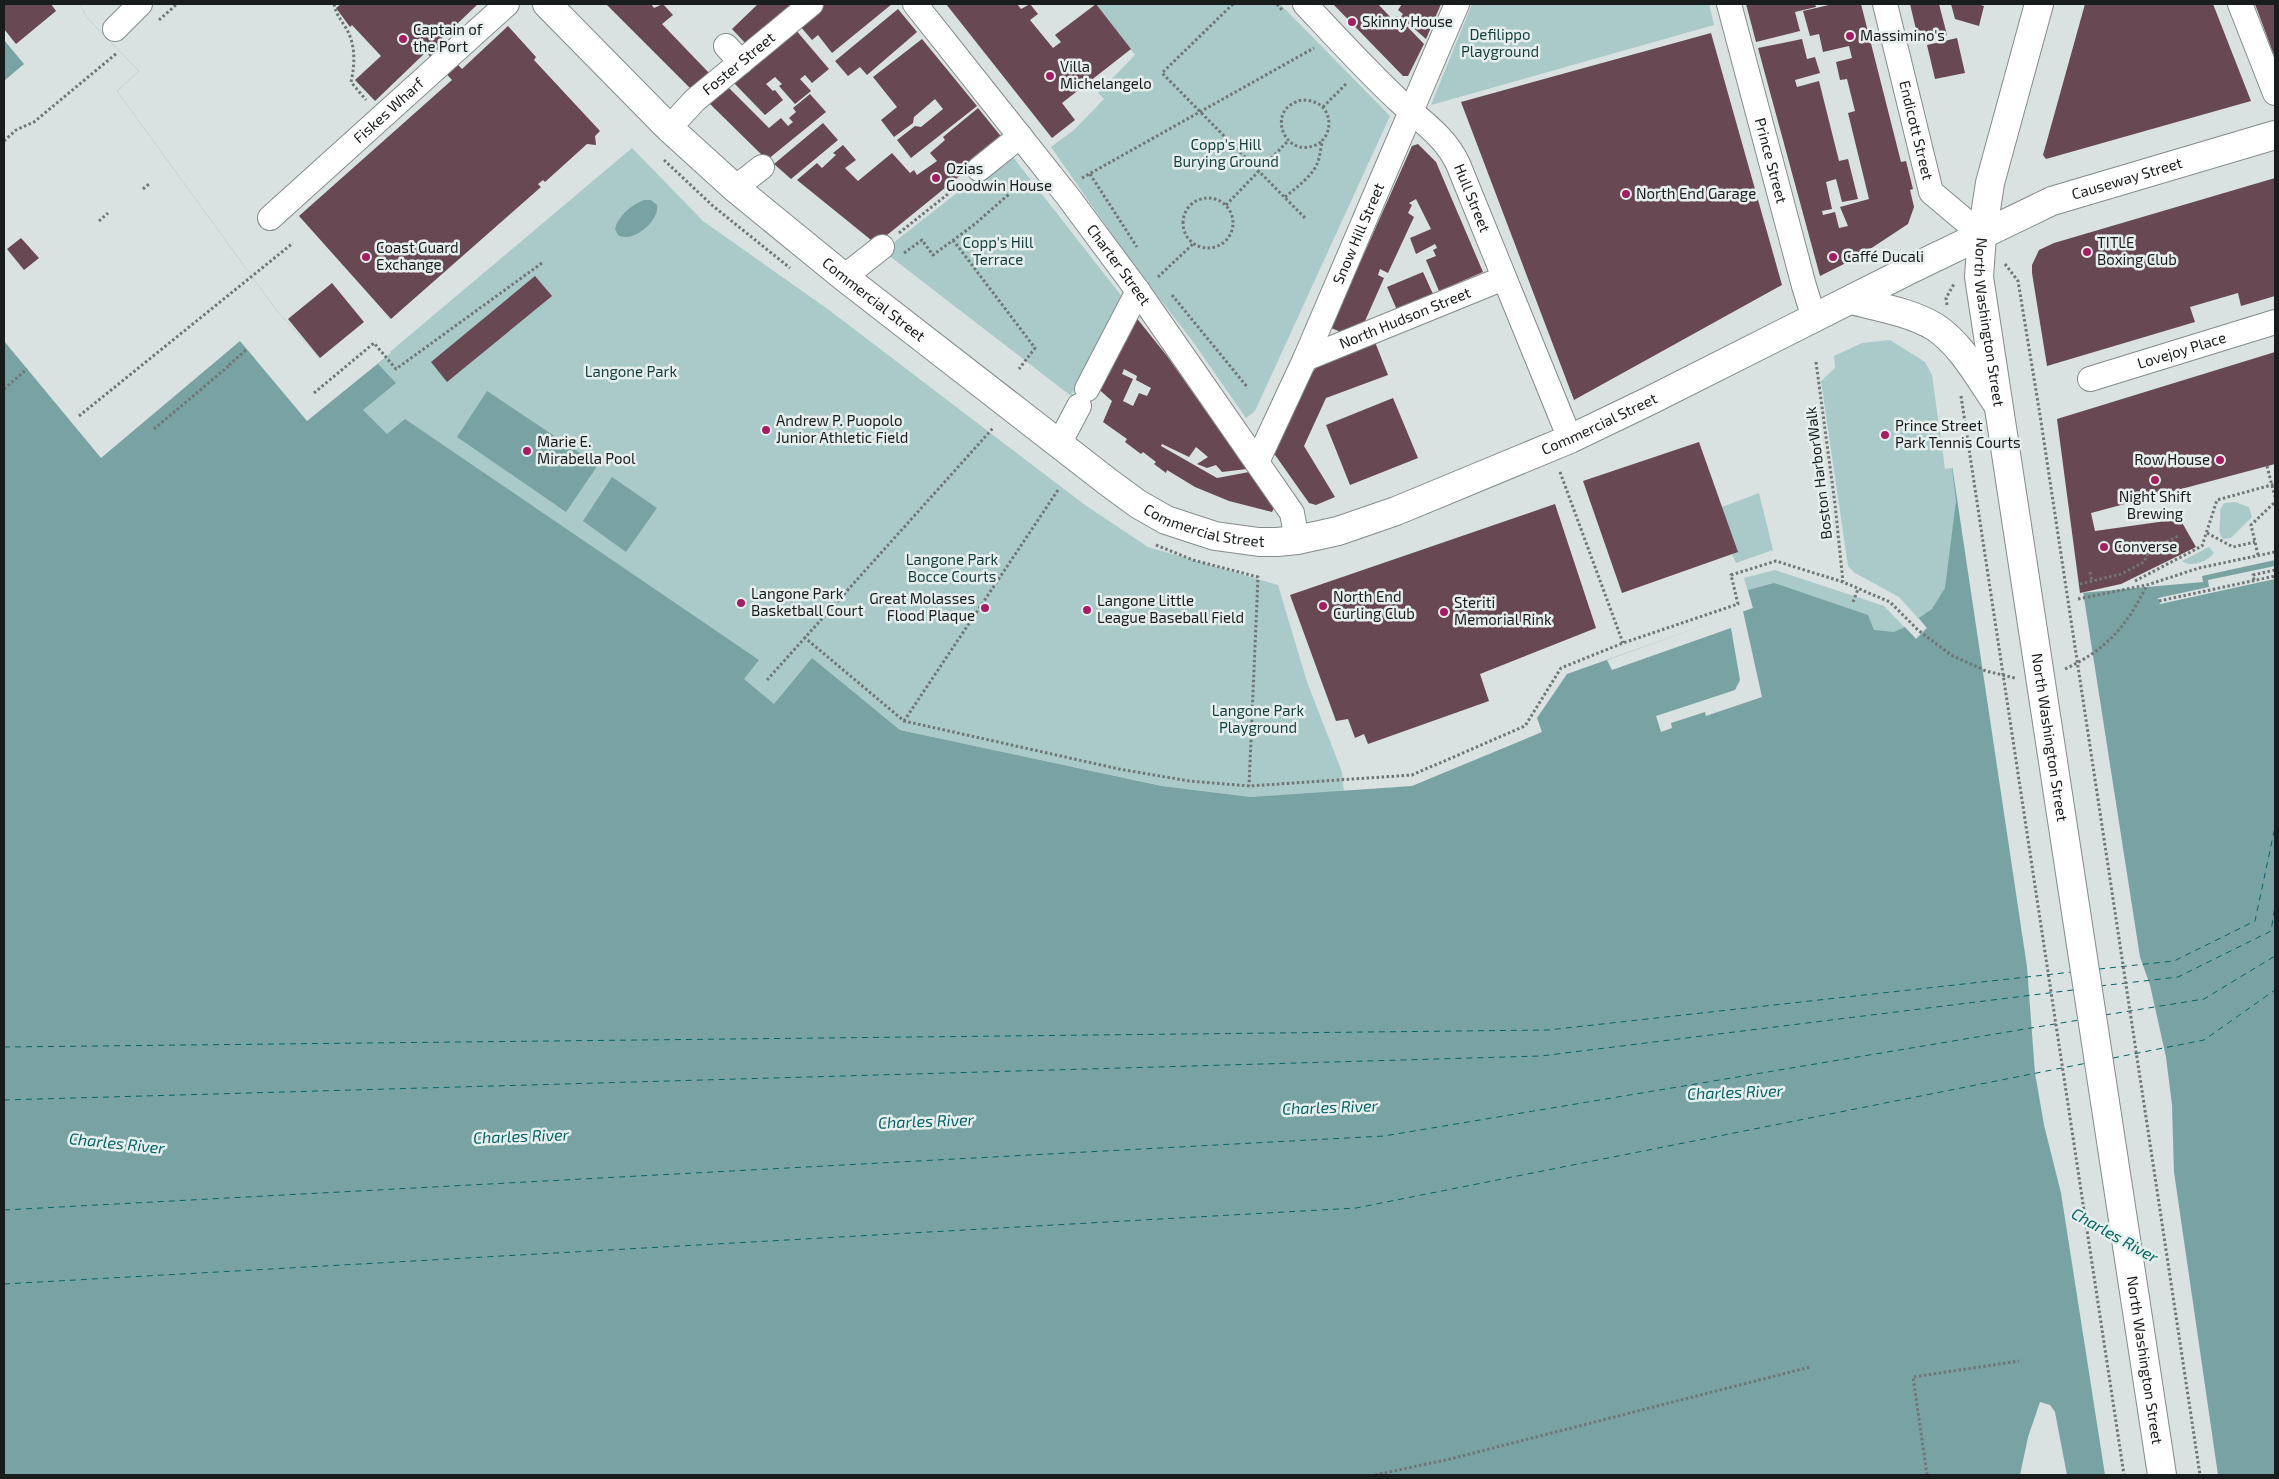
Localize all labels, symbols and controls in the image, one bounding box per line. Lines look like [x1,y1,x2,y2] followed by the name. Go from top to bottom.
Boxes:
[1362,12,1453,30] place label: Skinny House
[1346,16,1358,28] marker: Skinny House
[413,20,483,55] place label: Captain of the Port
[1461,25,1539,60] park label: Defilippo Playground
[1860,26,1945,44] place label: Massimino's
[698,28,778,98] street label: Foster Street
[1844,30,1856,42] marker: Massimino's
[397,33,409,45] marker: Captain of the Port
[1060,57,1152,92] place label: Villa Michelangelo
[1044,70,1056,82] marker: Villa Michelangelo
[349,73,427,146] street label: Fiskes Wharf
[1896,78,1938,182] street label: Endicott Street
[1752,116,1792,205] street label: Prince Street
[1173,135,1279,170] park label: Copp's Hill Burying Ground
[2069,153,2184,203] street label: Causeway Street
[946,159,1052,194] place label: Ozias Goodwin House
[1451,161,1495,235] street label: Hull Street
[930,172,942,184] marker: Ozias Goodwin House
[1328,180,1387,287] street label: Snow Hill Street
[1636,184,1756,202] place label: North End Garage
[1620,188,1632,200] marker: North End Garage
[1084,220,1155,309] street label: Charter Street
[963,233,1034,268] park label: Copp's Hill Terrace
[2097,233,2177,268] place label: TITLE Boxing Club
[1971,237,2009,408] street label: North Washington Street
[376,238,459,273] place label: Coast Guard Exchange
[2081,246,2093,258] marker: TITLE Boxing Club
[1843,247,1924,265] place label: Caffé Ducali
[360,251,372,263] marker: Coast Guard Exchange
[1827,251,1839,263] marker: Caffé Ducali
[819,253,929,345] street label: Commercial Street
[1336,283,1473,352] street label: North Hudson Street
[2135,328,2228,372] street label: Lovejoy Place
[585,362,678,380] park label: Langone Park
[1538,388,1660,458] street label: Commercial Street
[1801,405,1835,540] street label: Boston HarborWalk
[776,411,908,446] place label: Andrew P. Puopolo Junior Athletic Field
[1895,416,2021,451] place label: Prince Street Park Tennis Courts
[760,424,772,436] marker: Andrew P. Puopolo Junior Athletic Field
[1879,429,1891,441] marker: Prince Street Park Tennis Courts
[537,432,636,467] place label: Marie E. Mirabella Pool
[521,445,533,457] marker: Marie E. Mirabella Pool
[2134,450,2210,468] place label: Row House
[2214,454,2226,466] marker: Row House
[2149,474,2161,486] marker: Night Shift Brewing
[2119,487,2192,522] place label: Night Shift Brewing
[1141,499,1265,550] street label: Commercial Street
[2114,537,2177,555] place label: Converse
[2098,541,2110,553] marker: Converse
[906,550,999,585] park label: Langone Park Bocce Courts
[751,584,864,619] place label: Langone Park Basketball Court
[1333,587,1415,622] place label: North End Curling Club
[869,589,975,624] place label: Great Molasses Flood Plaque
[1097,591,1244,626] place label: Langone Little League Baseball Field
[1454,593,1552,628] place label: Steriti Memorial Rink
[735,597,747,609] marker: Langone Park Basketball Court
[1317,600,1329,612] marker: North End Curling Club
[979,602,991,614] marker: Great Molasses Flood Plaque
[1081,604,1093,616] marker: Langone Little League Baseball Field
[1438,606,1450,618] marker: Steriti Memorial Rink
[2029,652,2072,823] street label: North Washington Street
[1212,701,1305,736] park label: Langone Park Playground
[1687,1080,1784,1103] water label: Charles River
[1282,1095,1379,1118] water label: Charles River
[878,1109,975,1132] water label: Charles River
[473,1124,570,1147] water label: Charles River
[68,1128,166,1157] water label: Charles River
[2069,1203,2162,1266] water label: Charles River
[2124,1274,2167,1446] street label: North Washington Street

